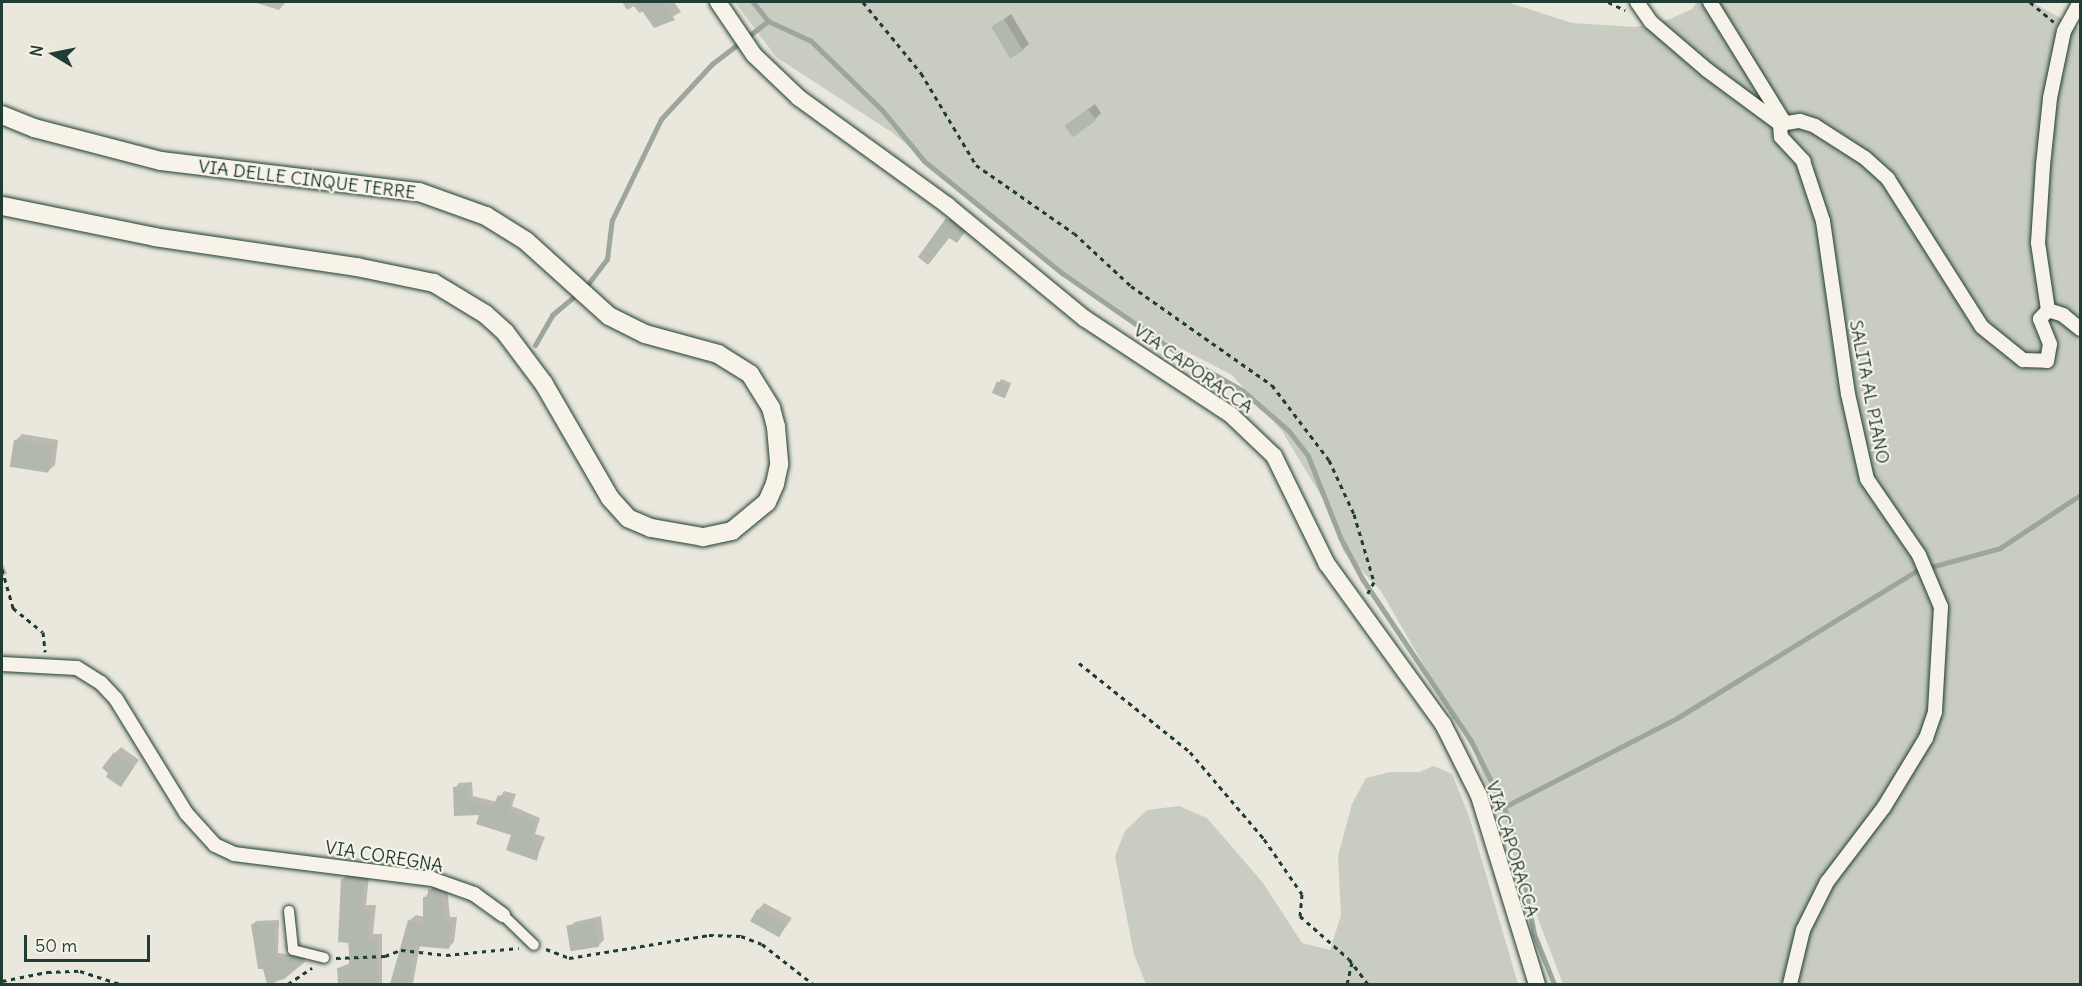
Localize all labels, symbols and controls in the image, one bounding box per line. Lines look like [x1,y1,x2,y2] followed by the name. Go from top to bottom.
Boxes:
[24,24,84,84] north arrow
[25,44,47,58] text: N
[197,156,417,204] street label: VIA DELLE CINQUE TERRE
[1844,318,1894,466] street label: SALITA AL PIANO
[1129,320,1257,418] street label: VIA CAPORACCA
[1481,778,1543,920] street label: VIA CAPORACCA
[323,837,445,877] street label: VIA COREGNA
[27,923,153,961] scale bar
[35,934,77,957] text: 50 m

